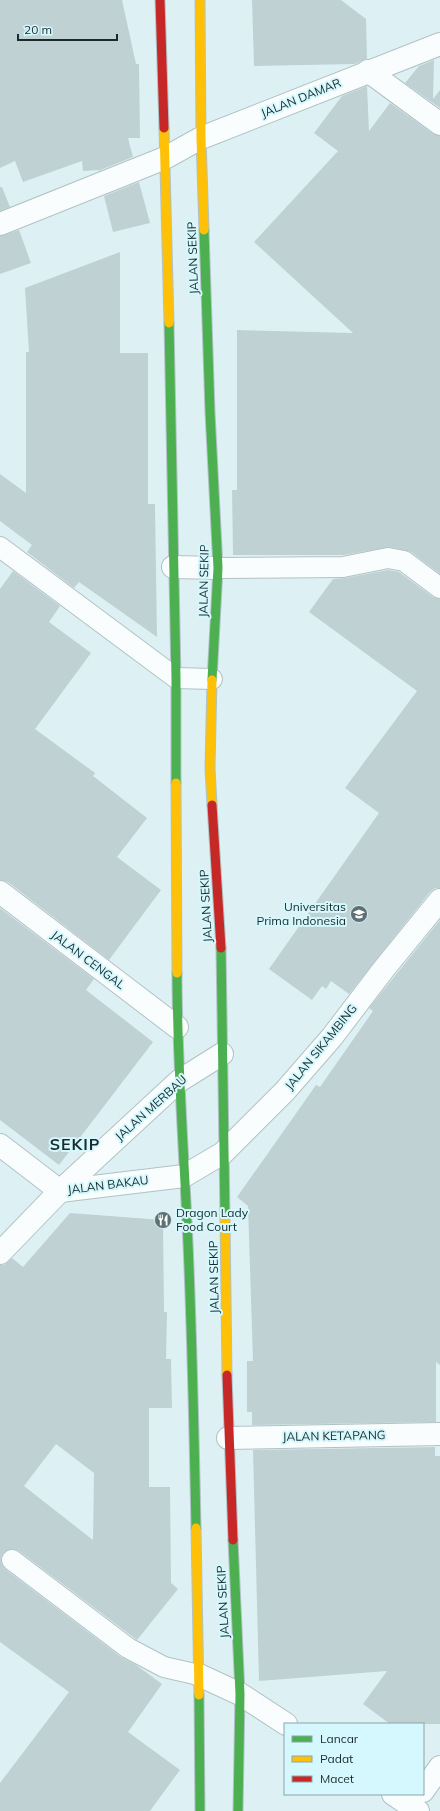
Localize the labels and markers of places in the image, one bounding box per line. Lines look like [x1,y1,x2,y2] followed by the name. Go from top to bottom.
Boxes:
[256,899,346,928] place label: Universitas Prima Indonesia
[349,904,369,924] school or university icon: Universitas Prima Indonesia
[176,1205,249,1234] place label: Dragon Lady Food Court
[153,1210,173,1230] restaurant icon: Dragon Lady Food Court

